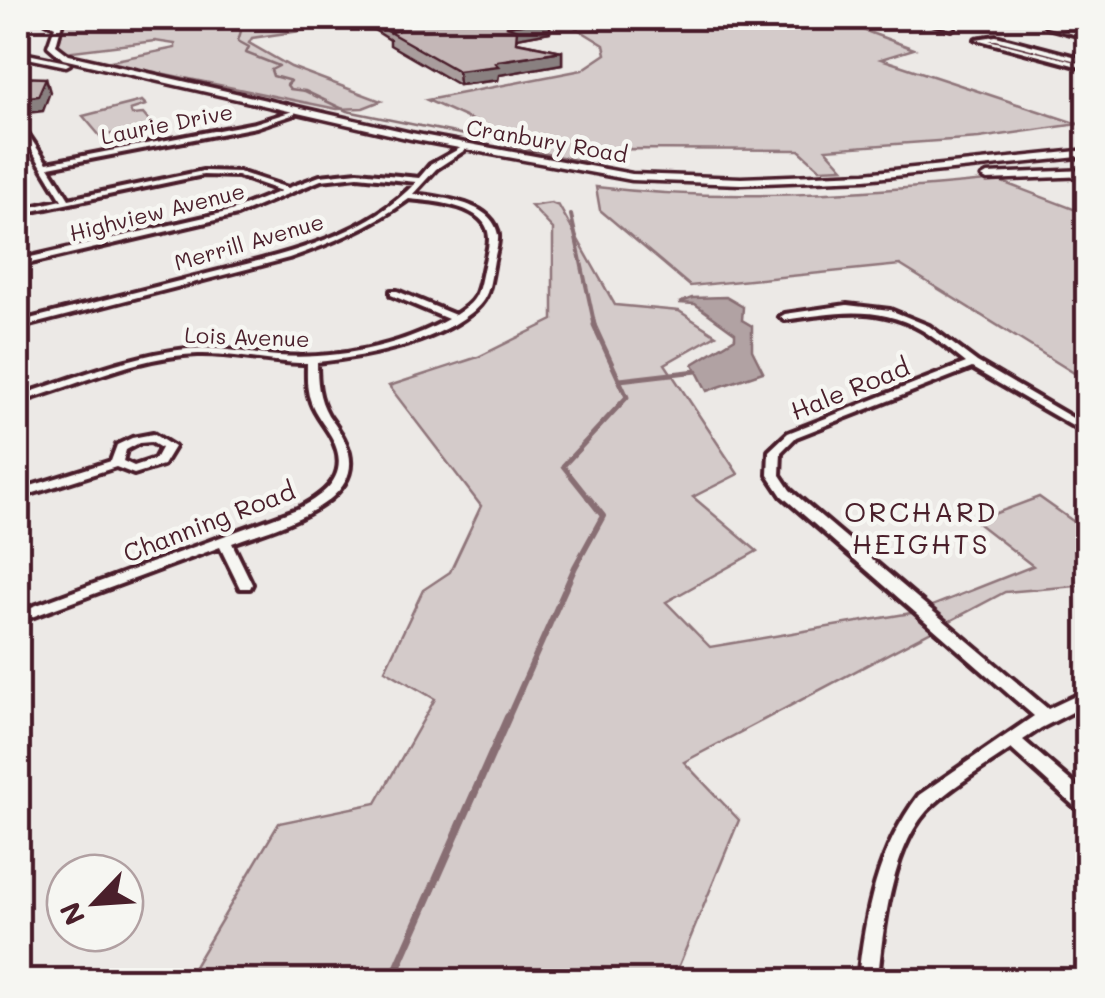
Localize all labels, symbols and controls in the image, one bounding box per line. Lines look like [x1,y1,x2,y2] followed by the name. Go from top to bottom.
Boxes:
[98,97,235,151] street label: Laurie Drive
[464,112,630,169] street label: Cranbury Road
[66,176,248,247] street label: Highview Avenue
[171,206,327,277] street label: Merrill Avenue
[184,320,310,353] street label: Lois Avenue
[785,350,914,426] street label: Hale Road
[118,474,299,569] street label: Channing Road
[844,493,998,561] district label: ORCHARD HEIGHTS
[45,853,145,953] north arrow
[51,897,92,931] text: N

